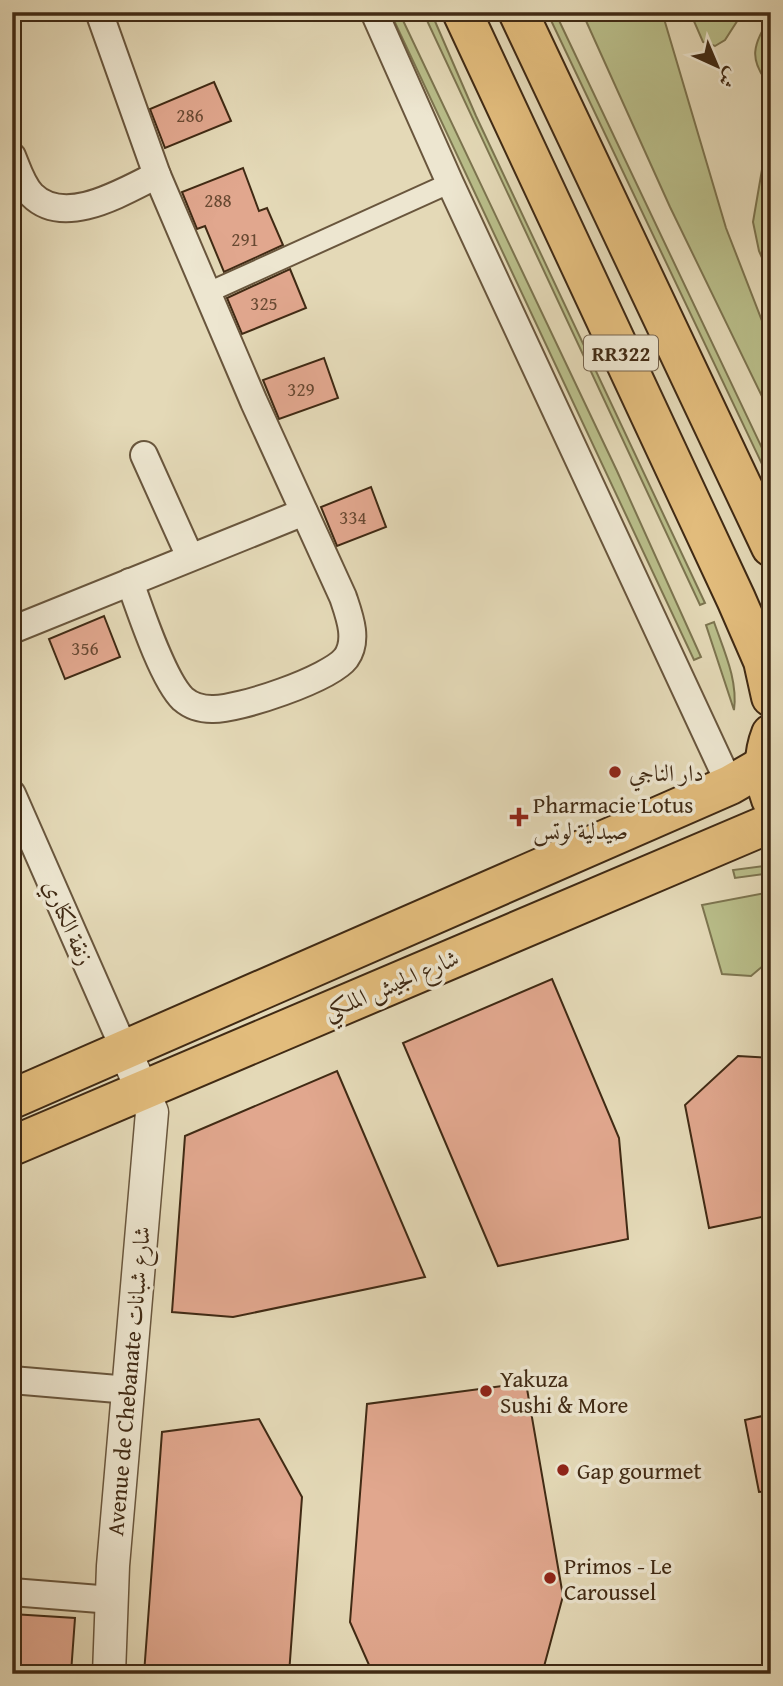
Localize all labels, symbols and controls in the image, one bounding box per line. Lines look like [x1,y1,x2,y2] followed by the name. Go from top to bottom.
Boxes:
[682,32,752,102] north arrow
[712,62,745,95] text: ش
[176,101,204,129] house number: 286
[204,186,232,214] house number: 288
[231,225,259,253] house number: 291
[250,289,278,317] house number: 325
[584,336,658,370] road number: RR322
[287,375,315,403] house number: 329
[339,503,367,531] house number: 334
[71,634,99,662] house number: 356
[629,756,704,792] place label: دار الناجي
[607,764,623,780] marker: دار الناجي
[533,788,693,847] place label: Pharmacie Lotus صيدلية لوتس
[511,809,527,825] marker: Pharmacie Lotus صيدلية لوتس
[33,874,103,971] street label: زنقة الكناري
[318,941,466,1032] street label: شارع الجيش الملكي
[98,1225,162,1537] street label: Avenue de Chebanate شارع شبانات
[500,1362,628,1421] place label: Yakuza Sushi & More
[478,1383,494,1399] marker: Yakuza Sushi & More
[577,1454,702,1487] place label: Gap gourmet
[555,1462,571,1478] marker: Gap gourmet
[564,1549,672,1608] place label: Primos - Le Caroussel
[542,1570,558,1586] marker: Primos - Le Caroussel

